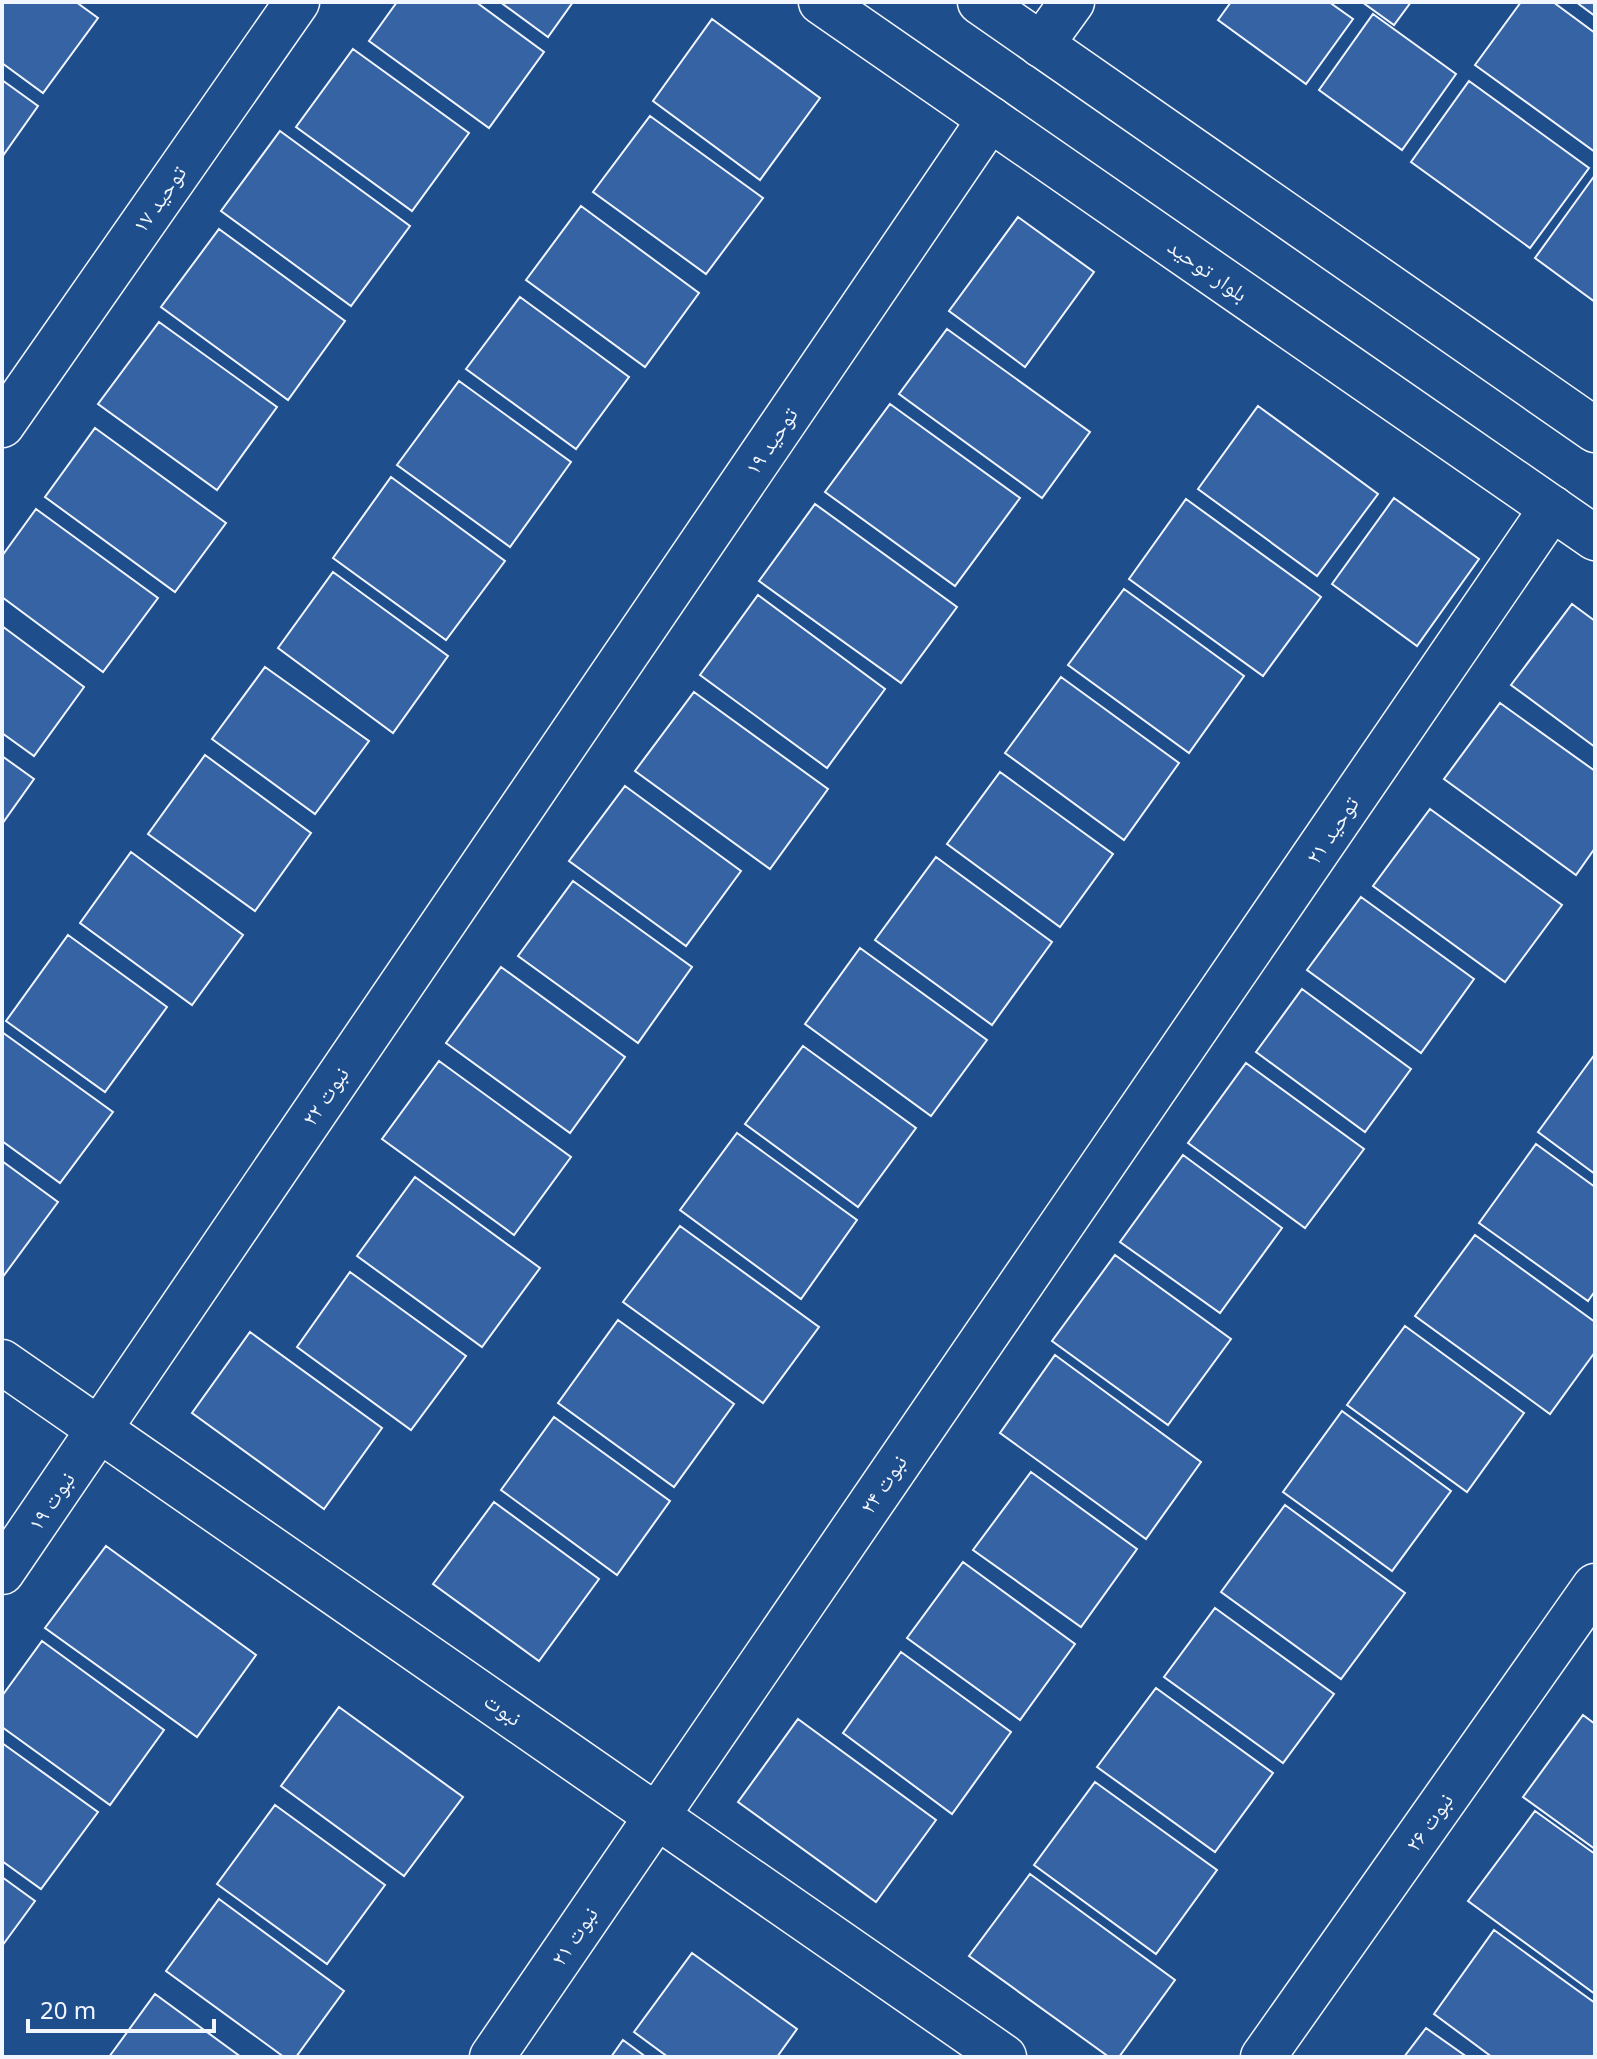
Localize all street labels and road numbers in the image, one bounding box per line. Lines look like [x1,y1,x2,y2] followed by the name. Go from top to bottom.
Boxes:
[124,158,192,238] street label: توحید ۱۷
[1163,231,1255,308] street label: بلوار توحید
[737,400,804,480] street label: توحید ۱۹
[1298,789,1365,869] street label: توحید ۲۱
[293,1060,355,1131] street label: نبوت ۲۲
[851,1448,913,1519] street label: نبوت ۲۴
[19,1465,81,1536] street label: نبوت ۱۹
[479,1684,528,1732] street label: نبوت
[1397,1786,1459,1857] street label: نبوت ۲۶
[542,1900,604,1971] street label: نبوت ۲۱

